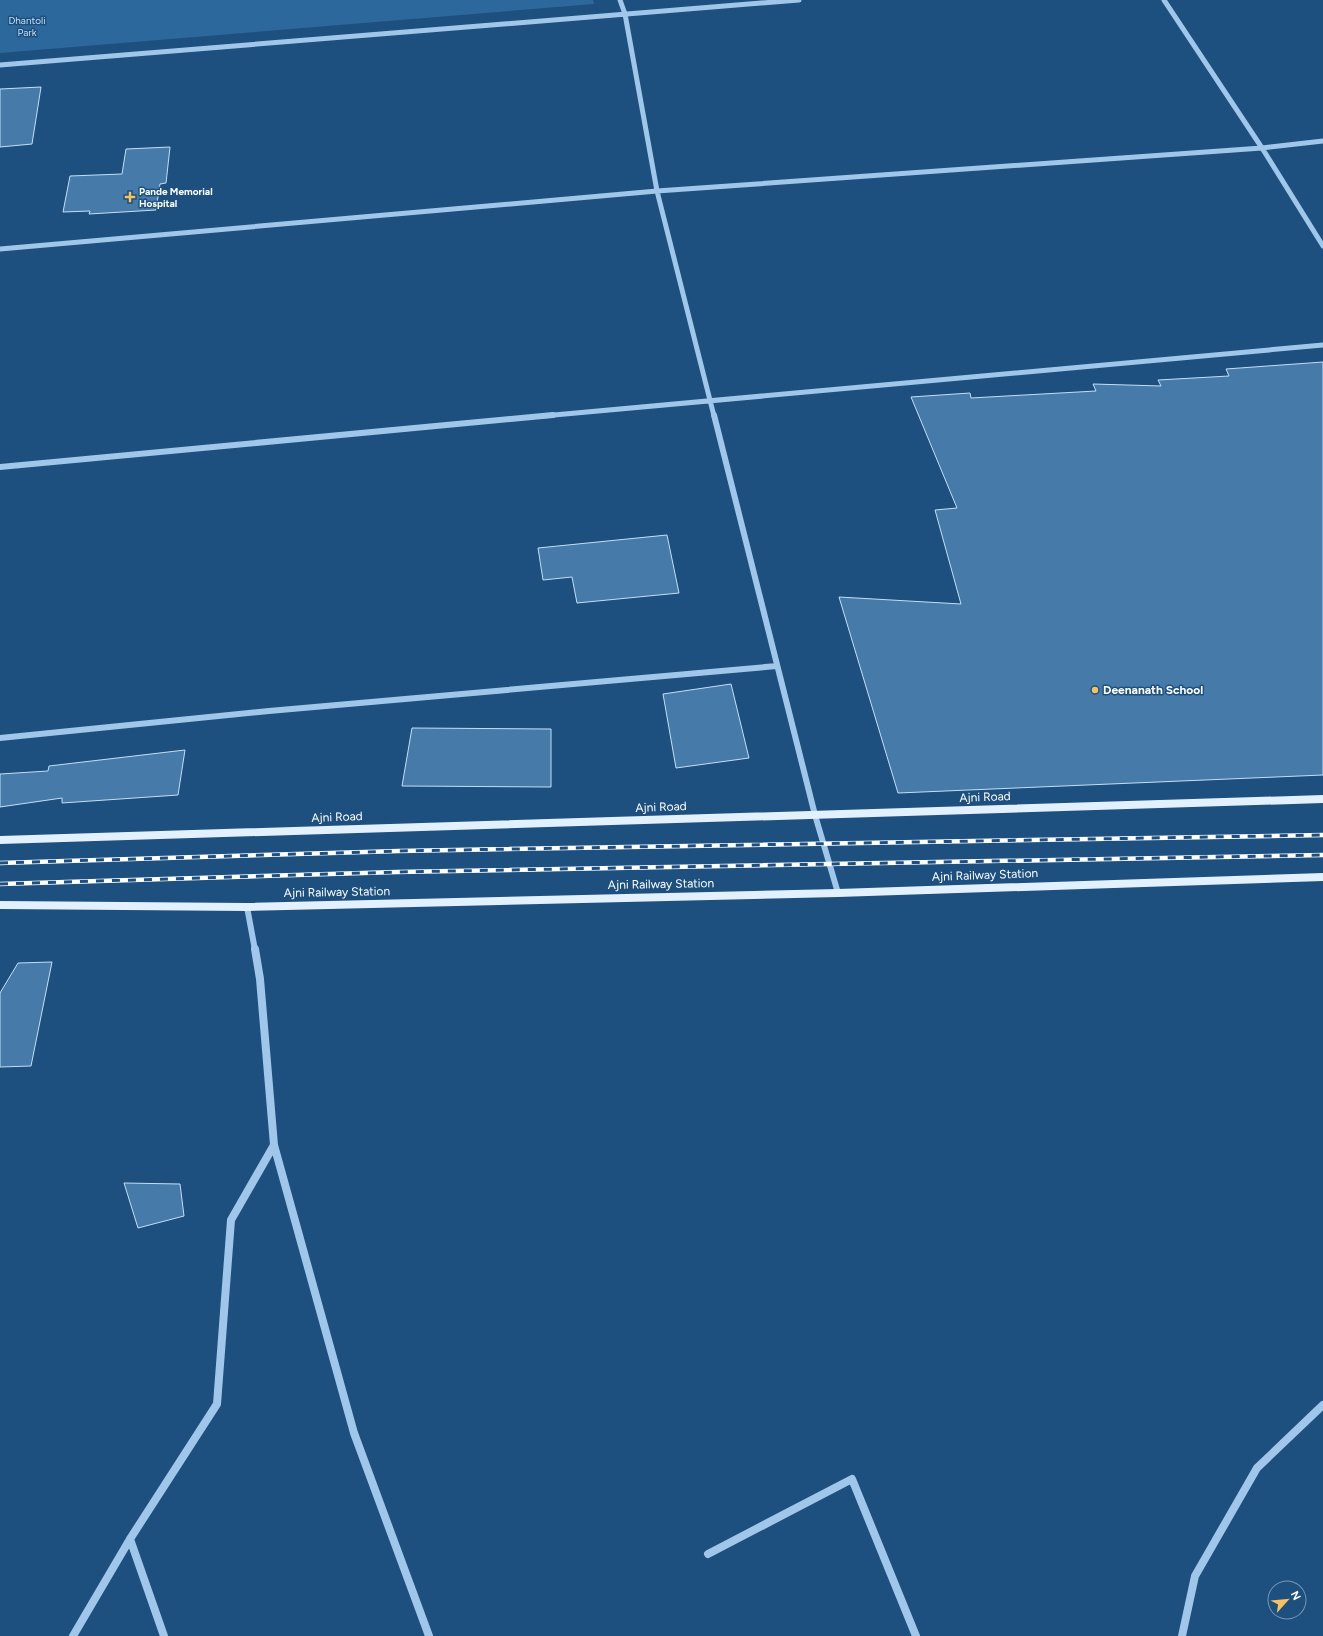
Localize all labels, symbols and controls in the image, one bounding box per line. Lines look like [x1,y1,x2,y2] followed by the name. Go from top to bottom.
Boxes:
[8,14,46,39] park label: Dhantoli Park
[139,185,213,210] place label: Pande Memorial Hospital
[124,191,136,203] marker: Pande Memorial Hospital
[1103,683,1203,697] place label: Deenanath School
[1090,685,1100,695] marker: Deenanath School
[959,789,1011,805] street label: Ajni Road
[635,799,687,815] street label: Ajni Road
[311,809,363,825] street label: Ajni Road
[932,866,1039,884] street label: Ajni Railway Station
[608,876,715,892] street label: Ajni Railway Station
[284,884,391,900] street label: Ajni Railway Station
[1267,1580,1307,1620] north arrow
[1288,1589,1303,1602] text: N

